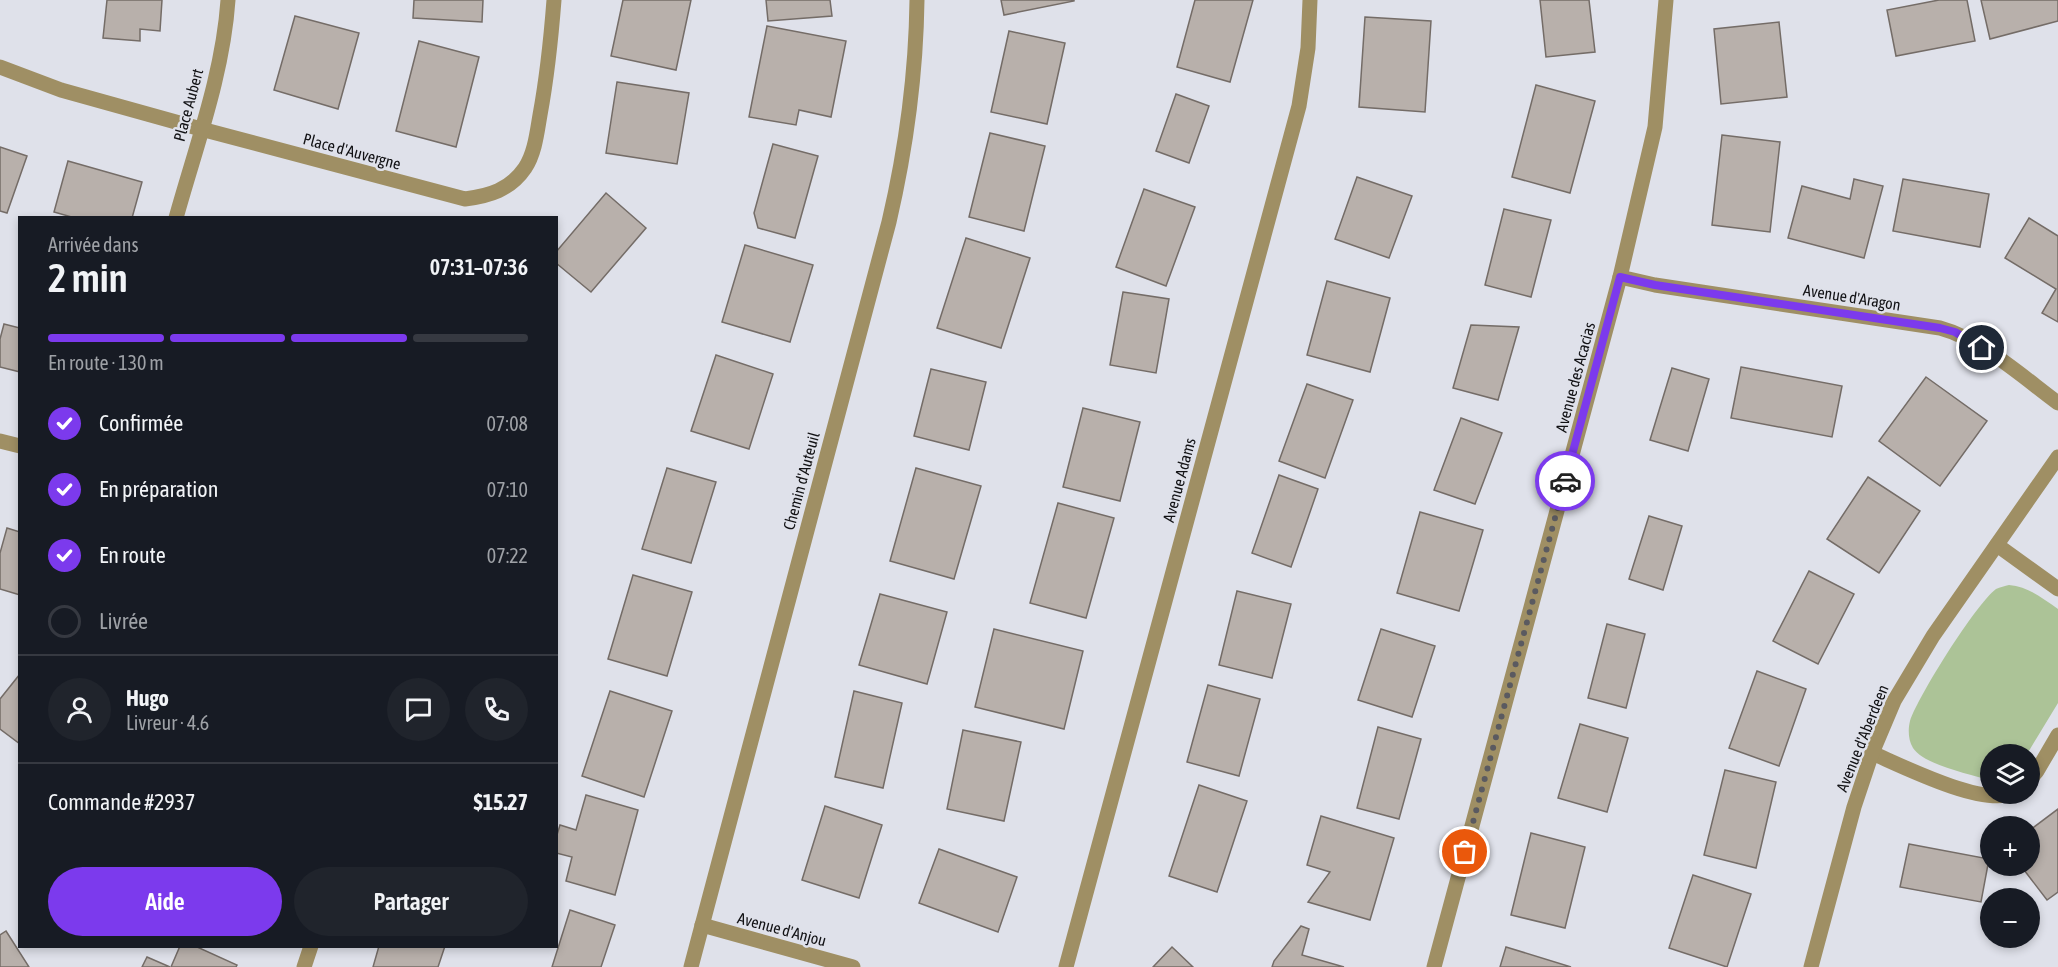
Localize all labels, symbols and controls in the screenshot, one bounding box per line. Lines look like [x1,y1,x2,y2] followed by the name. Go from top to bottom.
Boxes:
[170,66,206,143] street label: Place Aubert
[301,129,403,174] street label: Place d'Auvergne
[48,233,139,256] text: Arrivée dans
[430,254,528,280] text: 07:31–07:36
[48,256,128,300] text: 2 min
[1802,280,1902,315] street label: Avenue d'Aragon
[1552,320,1598,434] street label: Avenue des Acacias
[1956,322,2007,373] pin
[1965,331,1998,364] icon: home
[48,351,164,374] text: En route · 130 m
[48,407,81,440] icon: check
[99,410,183,436] text: Confirmée
[486,412,528,435] text: 07:08
[779,429,823,532] street label: Chemin d'Auteuil
[1159,436,1199,524] street label: Avenue Adams
[1535,451,1595,511] courier
[1549,465,1582,498] icon: car
[48,473,81,506] icon: check
[99,476,218,502] text: En préparation
[487,478,528,501] text: 07:10
[48,539,81,572] icon: check
[99,542,166,568] text: En route
[487,544,528,567] text: 07:22
[99,608,148,634] text: Livrée
[48,678,111,741] button: person
[387,678,450,741] button: chat
[465,678,528,741] button: phone
[1832,682,1892,794] street label: Avenue d'Aberdeen
[126,685,169,711] text: Hugo
[126,711,209,734] text: Livreur · 4.6
[1980,744,2040,948] map controls
[1980,744,2040,804] button: layers
[48,789,195,815] text: Commande #2937
[473,789,528,815] text: $15.27
[1980,816,2040,876] button: +
[1439,826,1490,877] pin
[1448,835,1481,868] icon: bag
[48,867,282,936] button: Aide
[294,867,528,936] button: Partager
[1980,888,2040,948] button: −
[735,909,828,950] street label: Avenue d'Anjou

